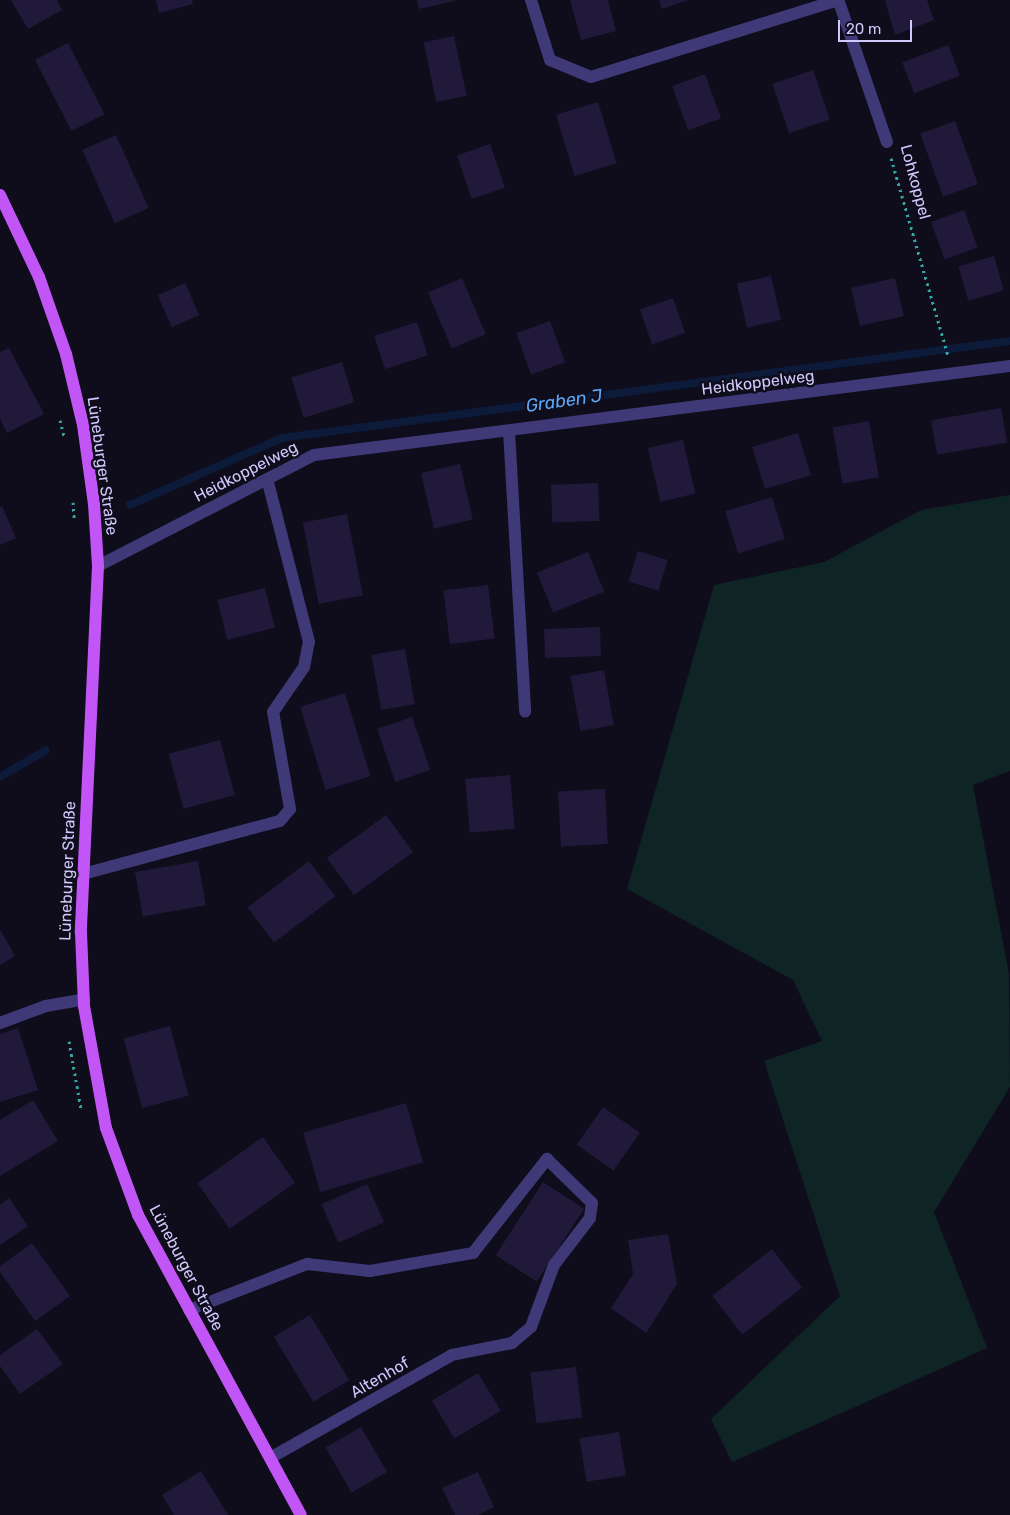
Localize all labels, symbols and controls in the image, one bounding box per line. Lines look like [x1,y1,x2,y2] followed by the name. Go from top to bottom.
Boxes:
[840,10,914,42] scale bar
[846,20,881,38] text: 20 m
[896,142,934,222] street label: Lohkoppel
[700,367,816,399] street label: Heidkoppelweg
[524,385,604,417] water label: Graben J
[83,395,121,537] street label: Lüneburger Straße
[191,438,301,506] street label: Heidkoppelweg
[56,801,80,941] street label: Lüneburger Straße
[145,1202,227,1334] street label: Lüneburger Straße
[347,1354,413,1402] street label: Altenhof

